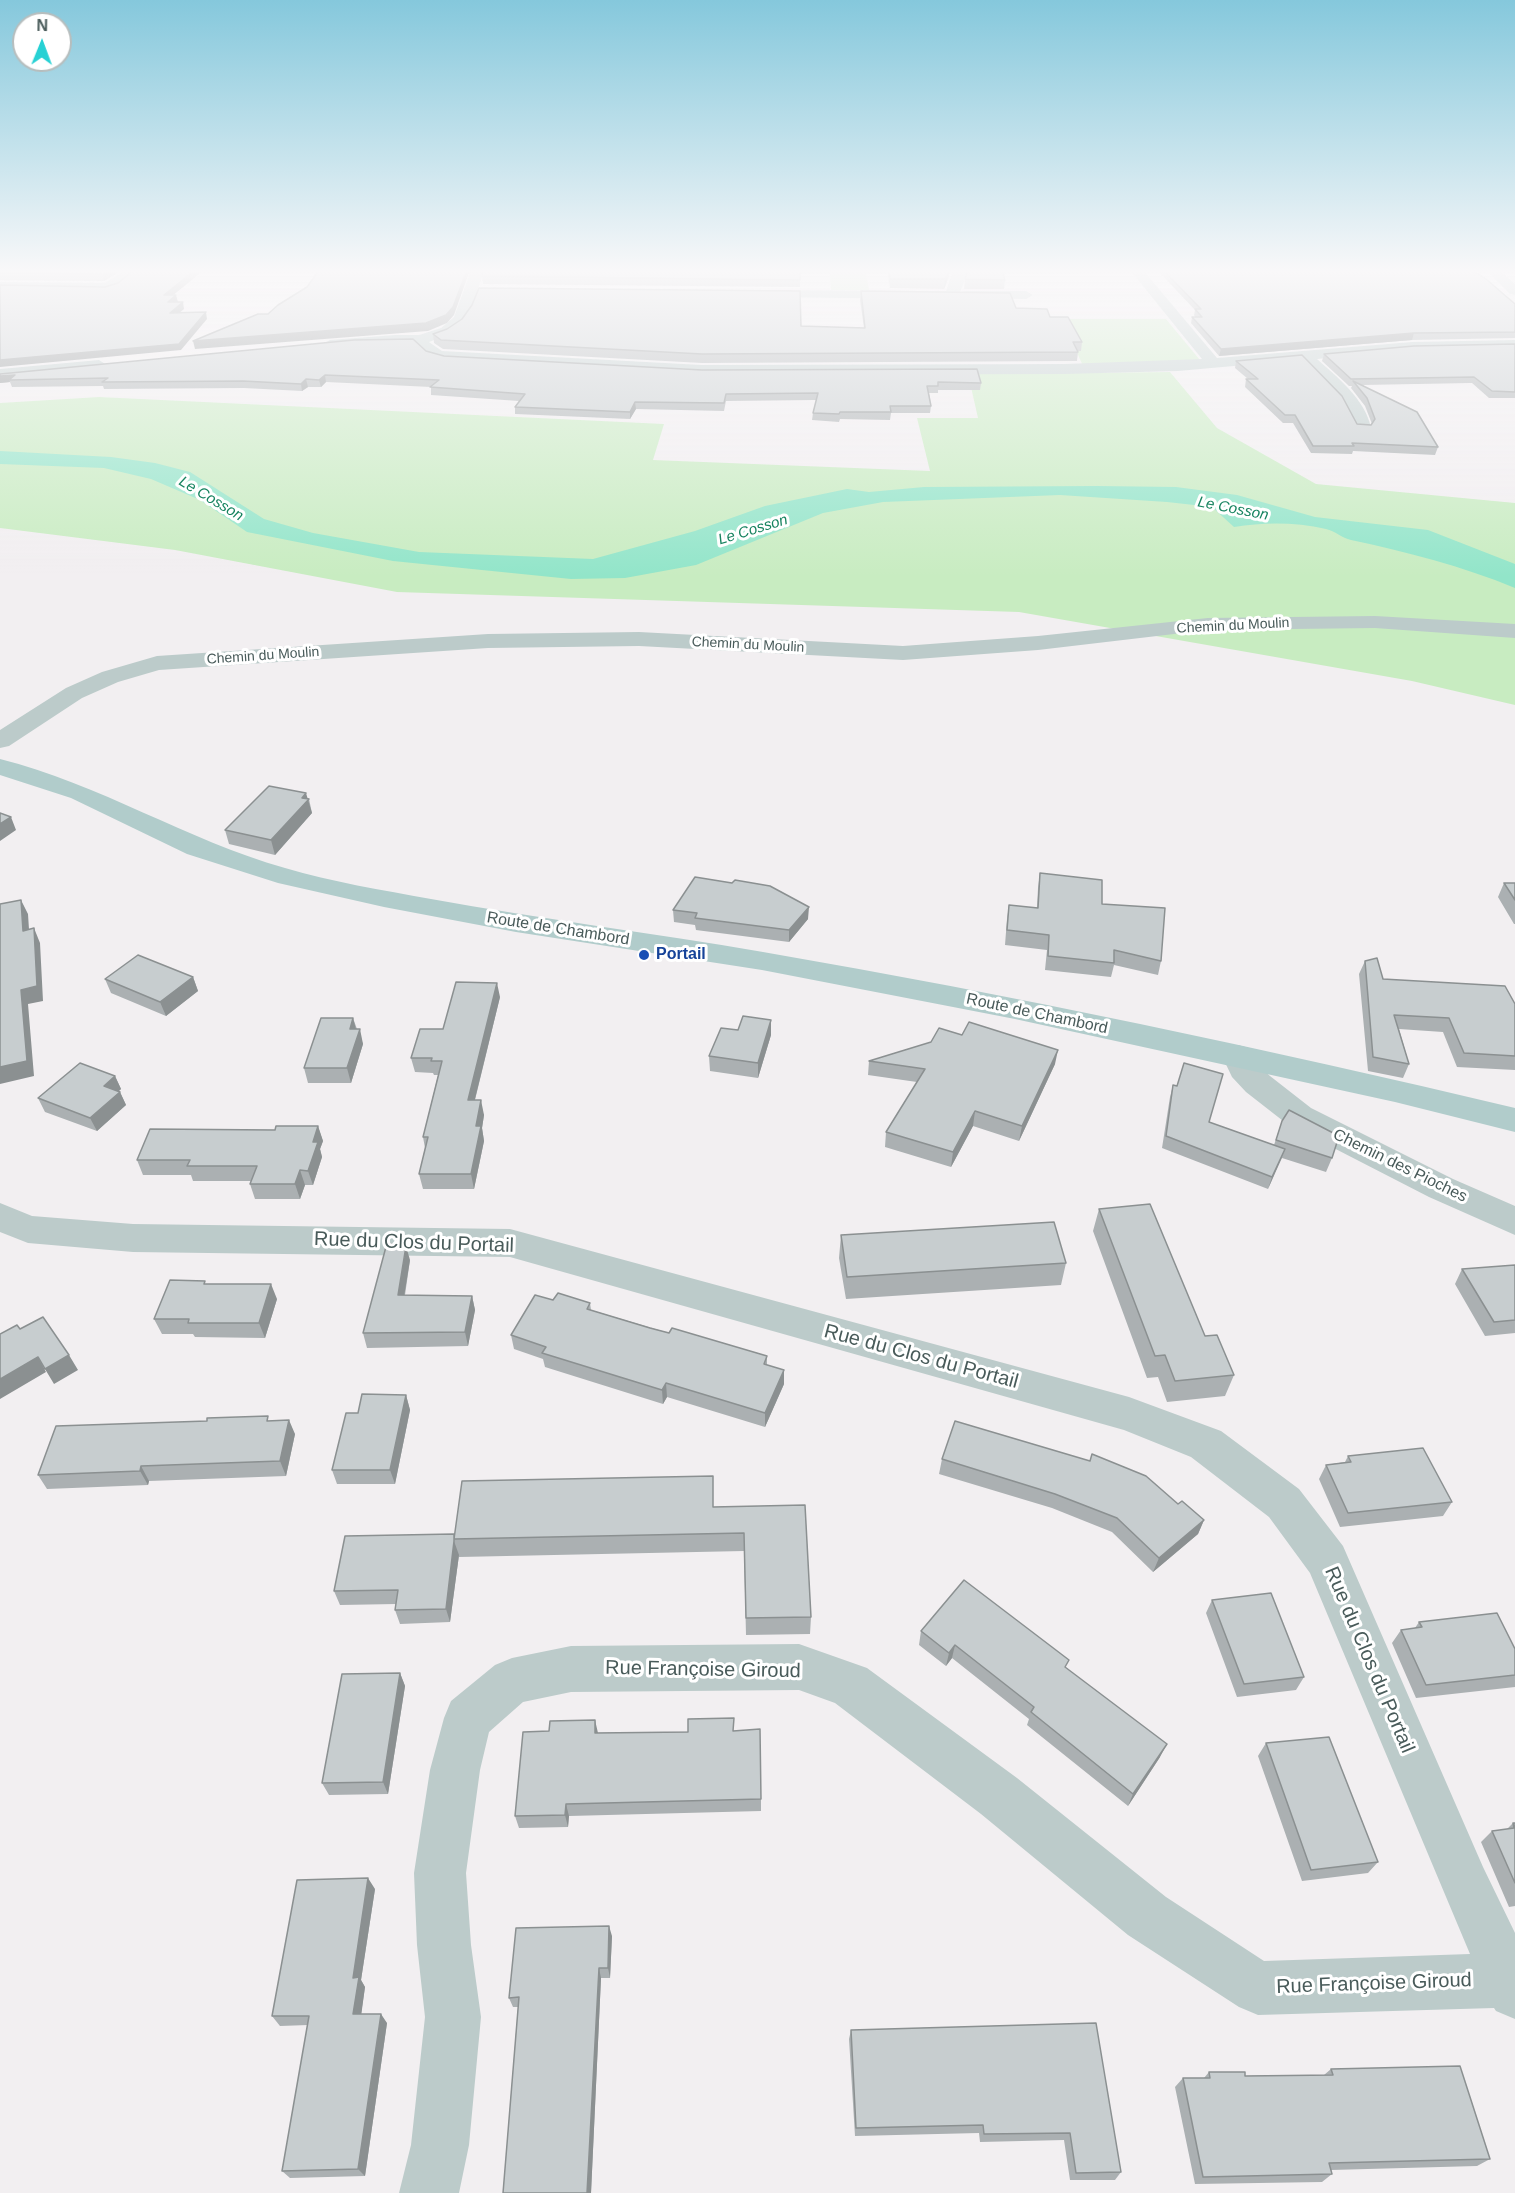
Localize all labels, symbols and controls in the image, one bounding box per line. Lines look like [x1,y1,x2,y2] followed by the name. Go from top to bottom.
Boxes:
[12,12,72,72] north arrow
[36,17,48,34] text: N
[176,473,246,525] water label: Le Cosson
[1196,493,1270,525] water label: Le Cosson
[716,511,790,549] water label: Le Cosson
[1176,615,1290,637] street label: Chemin du Moulin
[691,634,805,656] street label: Chemin du Moulin
[206,644,320,668] street label: Chemin du Moulin
[485,908,631,950] street label: Route de Chambord
[656,945,706,965] place label: Portail
[637,948,651,962] marker: Portail
[965,990,1109,1038] street label: Route de Chambord
[1330,1125,1470,1207] street label: Chemin des Pioches
[314,1228,514,1258] street label: Rue du Clos du Portail
[821,1320,1021,1394] street label: Rue du Clos du Portail
[1319,1563,1419,1757] street label: Rue du Clos du Portail
[605,1656,801,1684] street label: Rue Françoise Giroud
[1276,1969,1472,1999] street label: Rue Françoise Giroud

